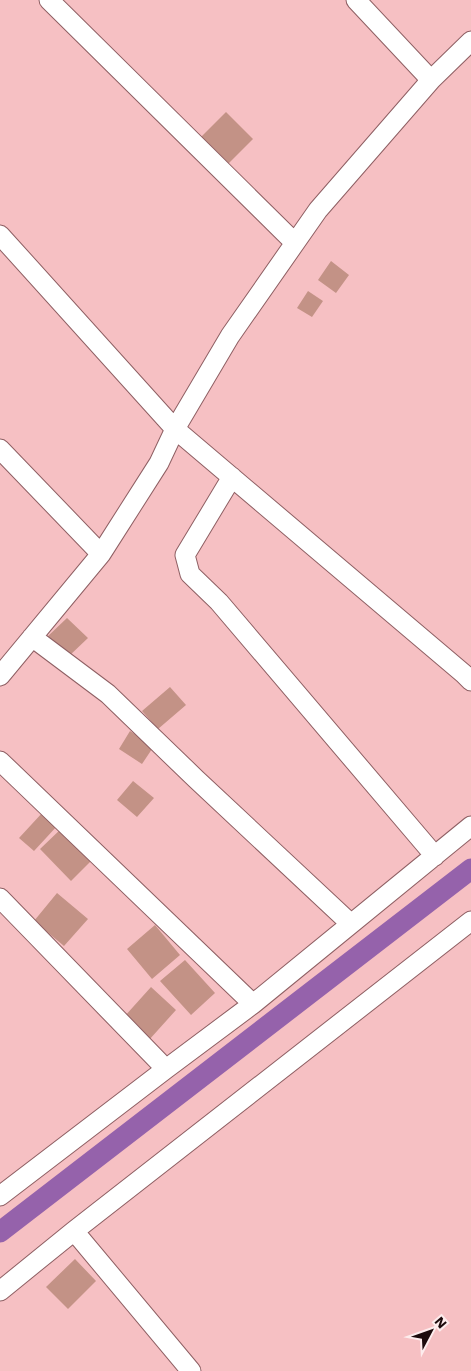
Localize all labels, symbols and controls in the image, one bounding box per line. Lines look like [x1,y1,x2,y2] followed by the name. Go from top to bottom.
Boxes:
[406,1306,456,1356] north arrow
[431,1313,450,1332] text: N

